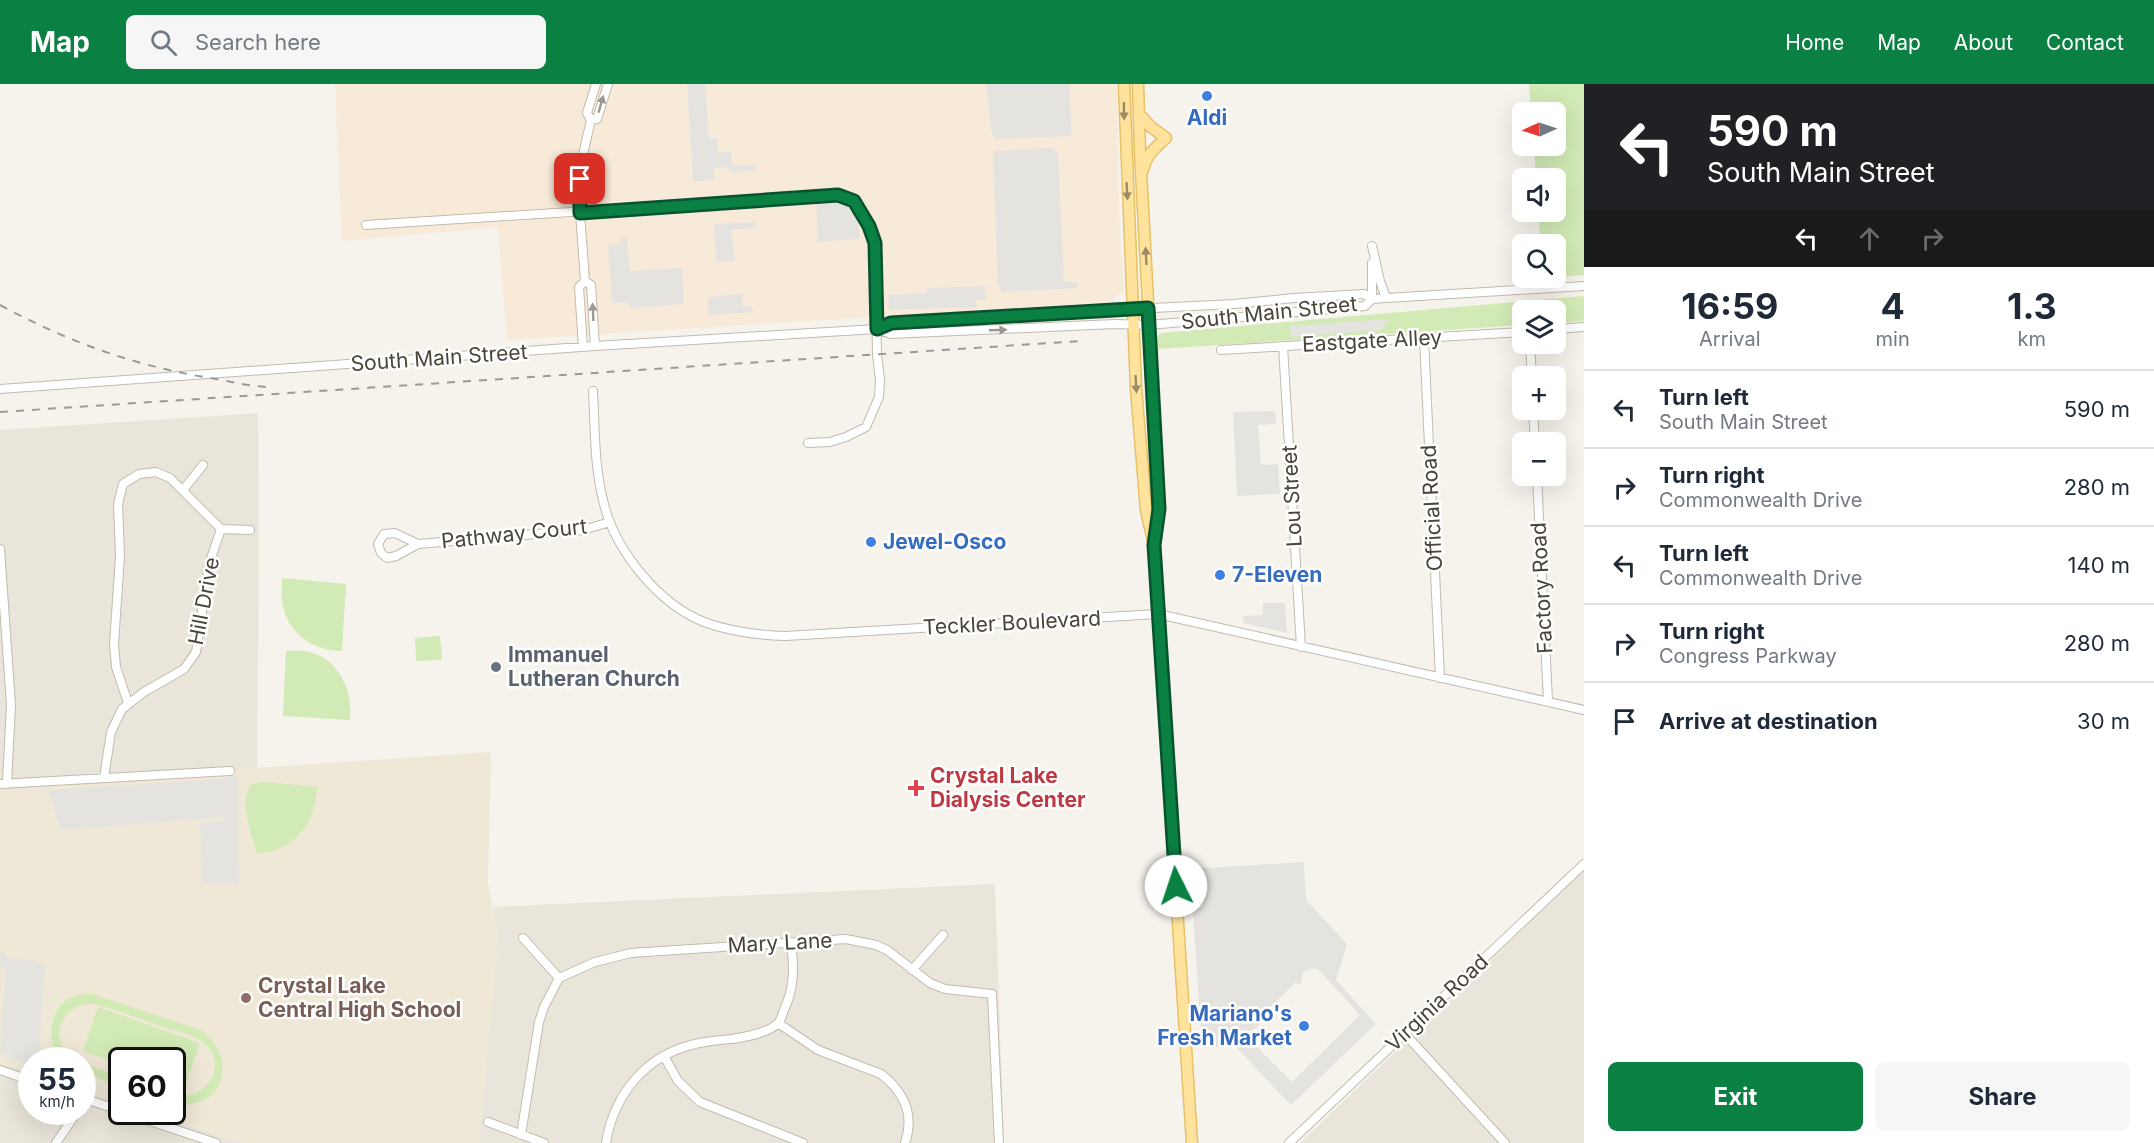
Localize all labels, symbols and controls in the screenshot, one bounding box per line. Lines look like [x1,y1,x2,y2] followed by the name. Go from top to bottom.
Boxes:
[126,15,546,69] search box
[30,25,90,59] text: Map
[147,26,180,59] icon: search
[195,29,321,55] text: Search here
[1785,30,1844,55] text: Home
[1877,30,1921,55] text: Map
[1954,30,2013,55] text: About
[2046,30,2124,55] text: Contact
[1200,89,1214,103] marker: Aldi
[597,95,606,113] one-way arrow
[1119,101,1129,120] one-way arrow
[1512,102,1566,156] north arrow
[1512,102,1566,486] map controls
[1187,105,1227,130] place label: Aldi
[1707,105,1838,156] text: 590 m
[1608,108,1686,186] icon: left
[554,153,605,204] pin
[1707,156,1935,189] text: South Main Street
[563,162,596,195] icon: arrive
[1512,168,1566,222] button: sound
[1123,181,1132,200] one-way arrow
[1790,222,1823,255] icon: left
[1853,222,1886,255] icon: ahead
[1916,222,1949,255] icon: right
[1512,234,1566,288] button: search
[1141,247,1150,266] one-way arrow
[1681,284,1778,328] text: 16:59
[1880,284,1905,328] text: 4
[2007,284,2057,328] text: 1.3
[1180,291,1358,334] street label: South Main Street
[1512,300,1566,354] button: layers
[588,302,597,321] one-way arrow
[1301,324,1443,357] street label: Eastgate Alley
[988,325,1007,334] one-way arrow
[1699,327,1761,351] text: Arrival
[1876,327,1910,351] text: min
[2018,327,2046,351] text: km
[350,339,528,376] street label: South Main Street
[1512,366,1566,420] button: +
[1132,374,1141,393] one-way arrow
[1659,384,1749,410] text: Turn left
[1608,393,1641,426] icon: left
[2064,396,2130,422] text: 590 m
[1659,410,1828,434] text: South Main Street
[1512,432,1566,486] button: −
[1276,444,1307,548] street label: Lou Street
[1416,444,1447,572] street label: Official Road
[1659,462,1765,488] text: Turn right
[1608,471,1641,504] icon: right
[2064,474,2130,500] text: 280 m
[1659,488,1862,512] text: Commonwealth Drive
[440,513,588,554] street label: Pathway Court
[1526,522,1557,654] street label: Factory Road
[883,529,1006,554] place label: Jewel-Osco
[864,535,878,549] marker: Jewel-Osco
[1659,540,1749,566] text: Turn left
[1608,549,1641,582] icon: left
[2068,552,2130,578] text: 140 m
[183,555,224,647] street label: Hill Drive
[1232,562,1322,587] place label: 7-Eleven
[1659,566,1862,590] text: Commonwealth Drive
[1213,568,1227,582] marker: 7-Eleven
[922,605,1102,640] street label: Teckler Boulevard
[1659,618,1765,644] text: Turn right
[1608,627,1641,660] icon: right
[2064,630,2130,656] text: 280 m
[508,642,680,691] place label: Immanuel Lutheran Church
[1659,644,1837,668] text: Congress Parkway
[489,660,503,674] marker: Immanuel Lutheran Church
[1608,705,1641,738] icon: arrive
[1659,708,1878,734] text: Arrive at destination
[2077,708,2130,734] text: 30 m
[930,763,1086,812] place label: Crystal Lake Dialysis Center
[907,779,925,797] marker: Crystal Lake Dialysis Center
[1144,854,1208,918] position arrow
[727,927,833,958] street label: Mary Lane
[1380,949,1493,1056] street label: Virginia Road
[258,973,461,1022] place label: Crystal Lake Central High School
[239,991,253,1005] marker: Crystal Lake Central High School
[1157,1001,1292,1050] place label: Mariano's Fresh Market
[1297,1019,1311,1033] marker: Mariano's Fresh Market
[108,1047,186,1125] speed limit sign: 60
[38,1061,76,1097] text: 55
[1608,1062,1863,1131] button: Exit
[1875,1062,2130,1131] button: Share
[39,1092,75,1111] text: km/h

